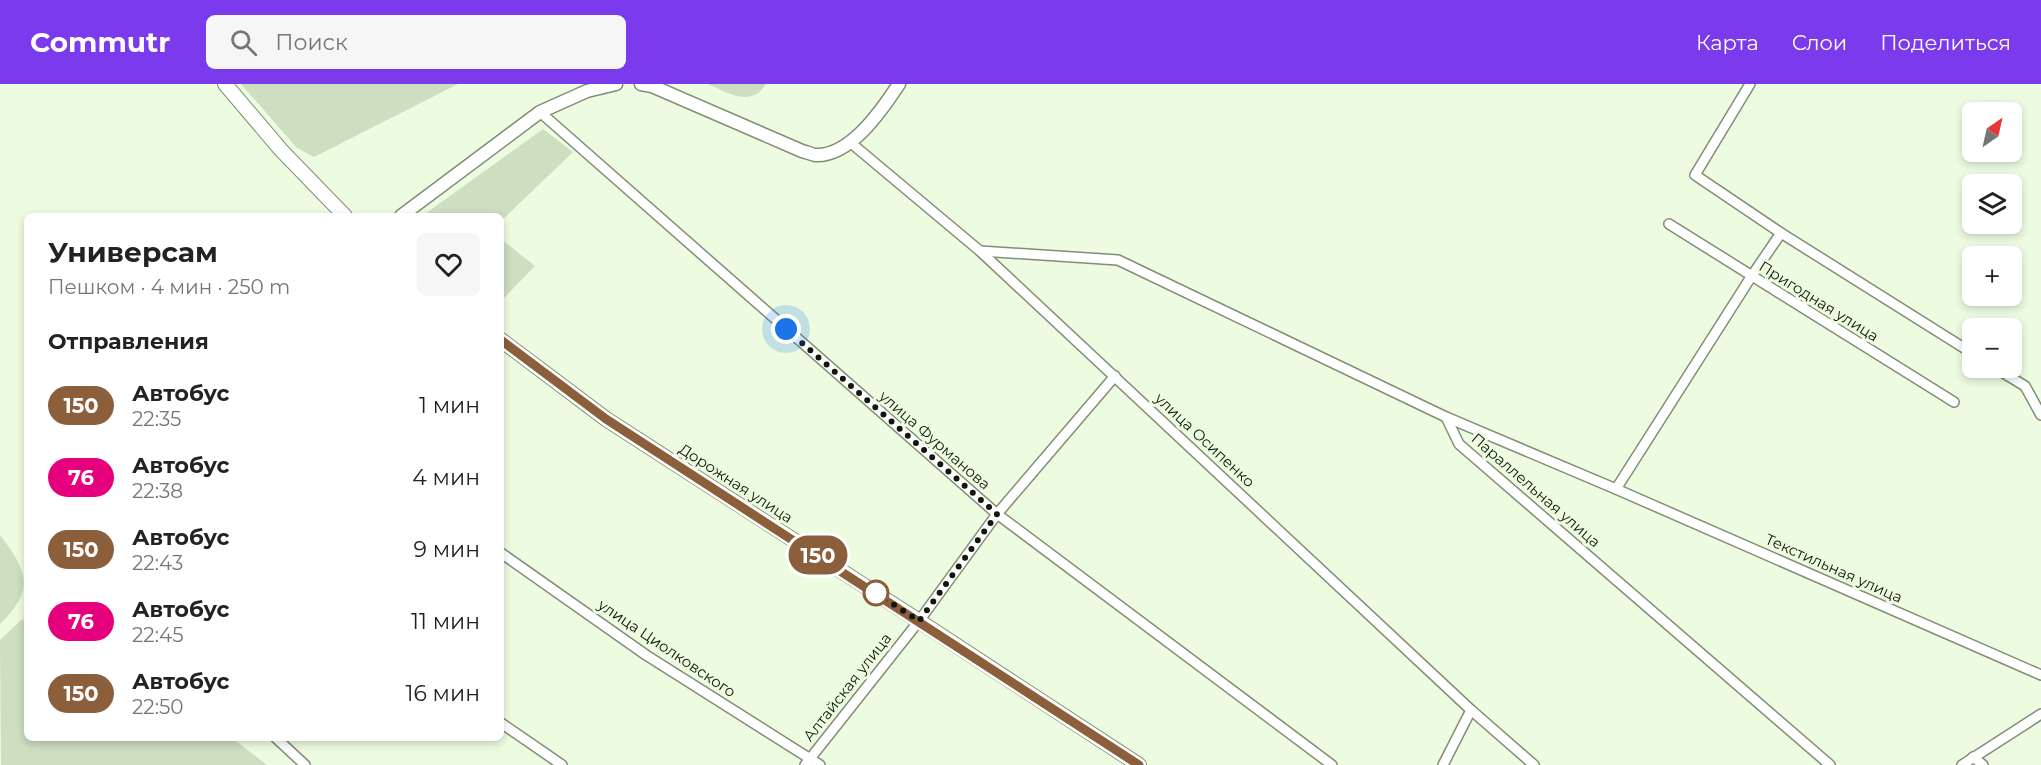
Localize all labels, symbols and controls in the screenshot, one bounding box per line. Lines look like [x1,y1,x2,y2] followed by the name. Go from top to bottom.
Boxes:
[206,15,626,69] search box
[30,25,170,59] text: Commutr
[227,26,260,59] icon: search
[275,29,348,56] text: Поиск
[1696,30,1759,55] text: Карта
[1792,30,1847,55] text: Слои
[1880,30,2011,55] text: Поделиться
[1962,102,2022,162] north arrow
[1962,102,2022,378] map controls
[1962,174,2022,234] button: layers
[417,233,480,296] button: heart
[48,235,218,269] text: Универсам
[1962,246,2022,306] button: +
[1756,256,1882,346] street label: Пригодная улица
[48,275,290,299] text: Пешком · 4 мин · 250 m
[771,314,801,344] your location
[1962,318,2022,378] button: −
[48,328,209,355] text: Отправления
[132,380,230,407] text: Автобус
[875,386,995,494] street label: улица Фурманова
[1150,388,1259,491] street label: улица Осипенко
[419,392,480,419] text: 1 мин
[64,393,99,418] text: 150
[132,407,181,431] text: 22:35
[1468,429,1604,551] street label: Параллельная улица
[676,439,796,527] street label: Дорожная улица
[132,452,230,479] text: Автобус
[412,464,480,491] text: 4 мин
[68,465,94,490] text: 76
[132,479,183,503] text: 22:38
[132,524,230,551] text: Автобус
[1762,529,1906,607] street label: Текстильная улица
[413,536,480,563] text: 9 мин
[784,536,852,574] line badge: 150
[64,537,99,562] text: 150
[801,543,836,568] text: 150
[132,551,183,575] text: 22:43
[863,580,889,606] unlabelled marker
[594,594,740,701] street label: улица Циолковского
[132,596,230,623] text: Автобус
[411,608,480,635] text: 11 мин
[68,609,94,634] text: 76
[132,623,183,647] text: 22:45
[799,629,895,745] street label: Алтайская улица
[132,668,230,695] text: Автобус
[406,680,480,707] text: 16 мин
[64,681,99,706] text: 150
[132,695,184,719] text: 22:50

